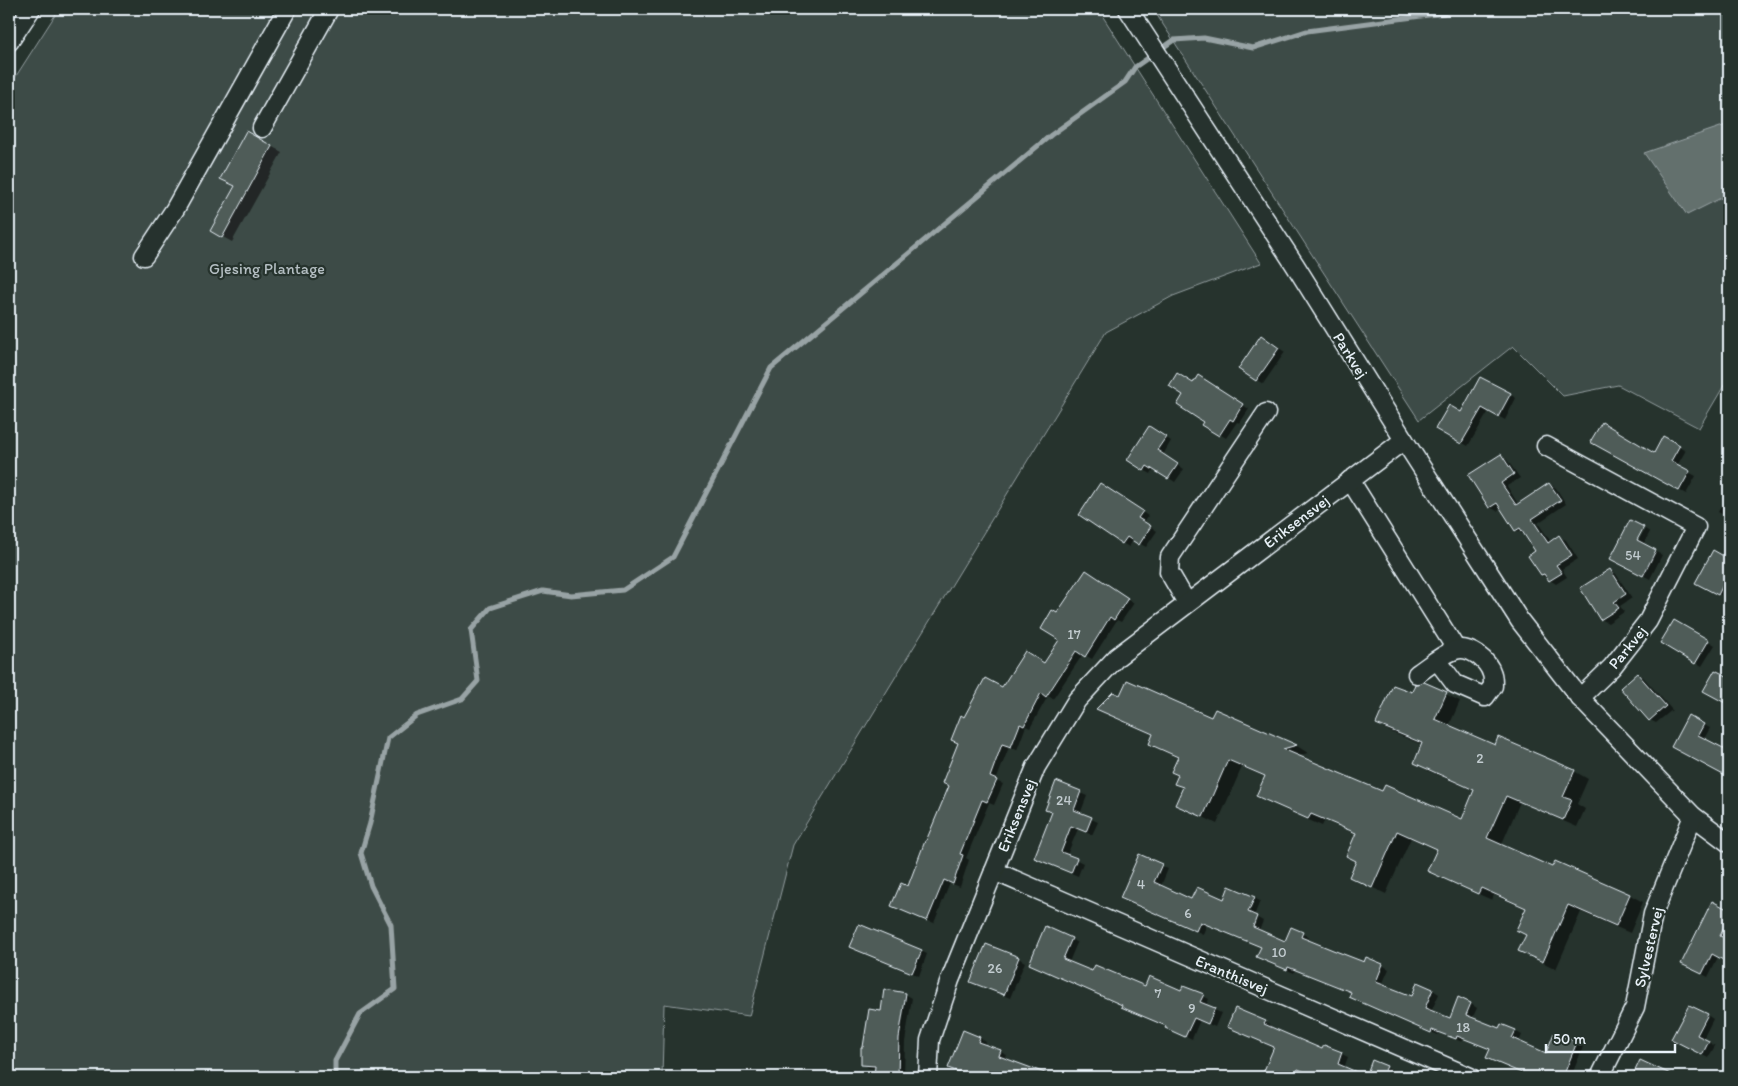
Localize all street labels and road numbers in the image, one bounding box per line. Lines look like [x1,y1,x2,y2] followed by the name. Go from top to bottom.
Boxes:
[1329,329,1372,382] street label: Parkvej
[1260,491,1333,552] street label: Eriksensvej
[1604,622,1651,673] street label: Parkvej
[993,776,1040,855] street label: Eriksensvej
[1630,905,1667,989] street label: Sylvestervej
[1193,951,1271,998] street label: Eranthisvej

